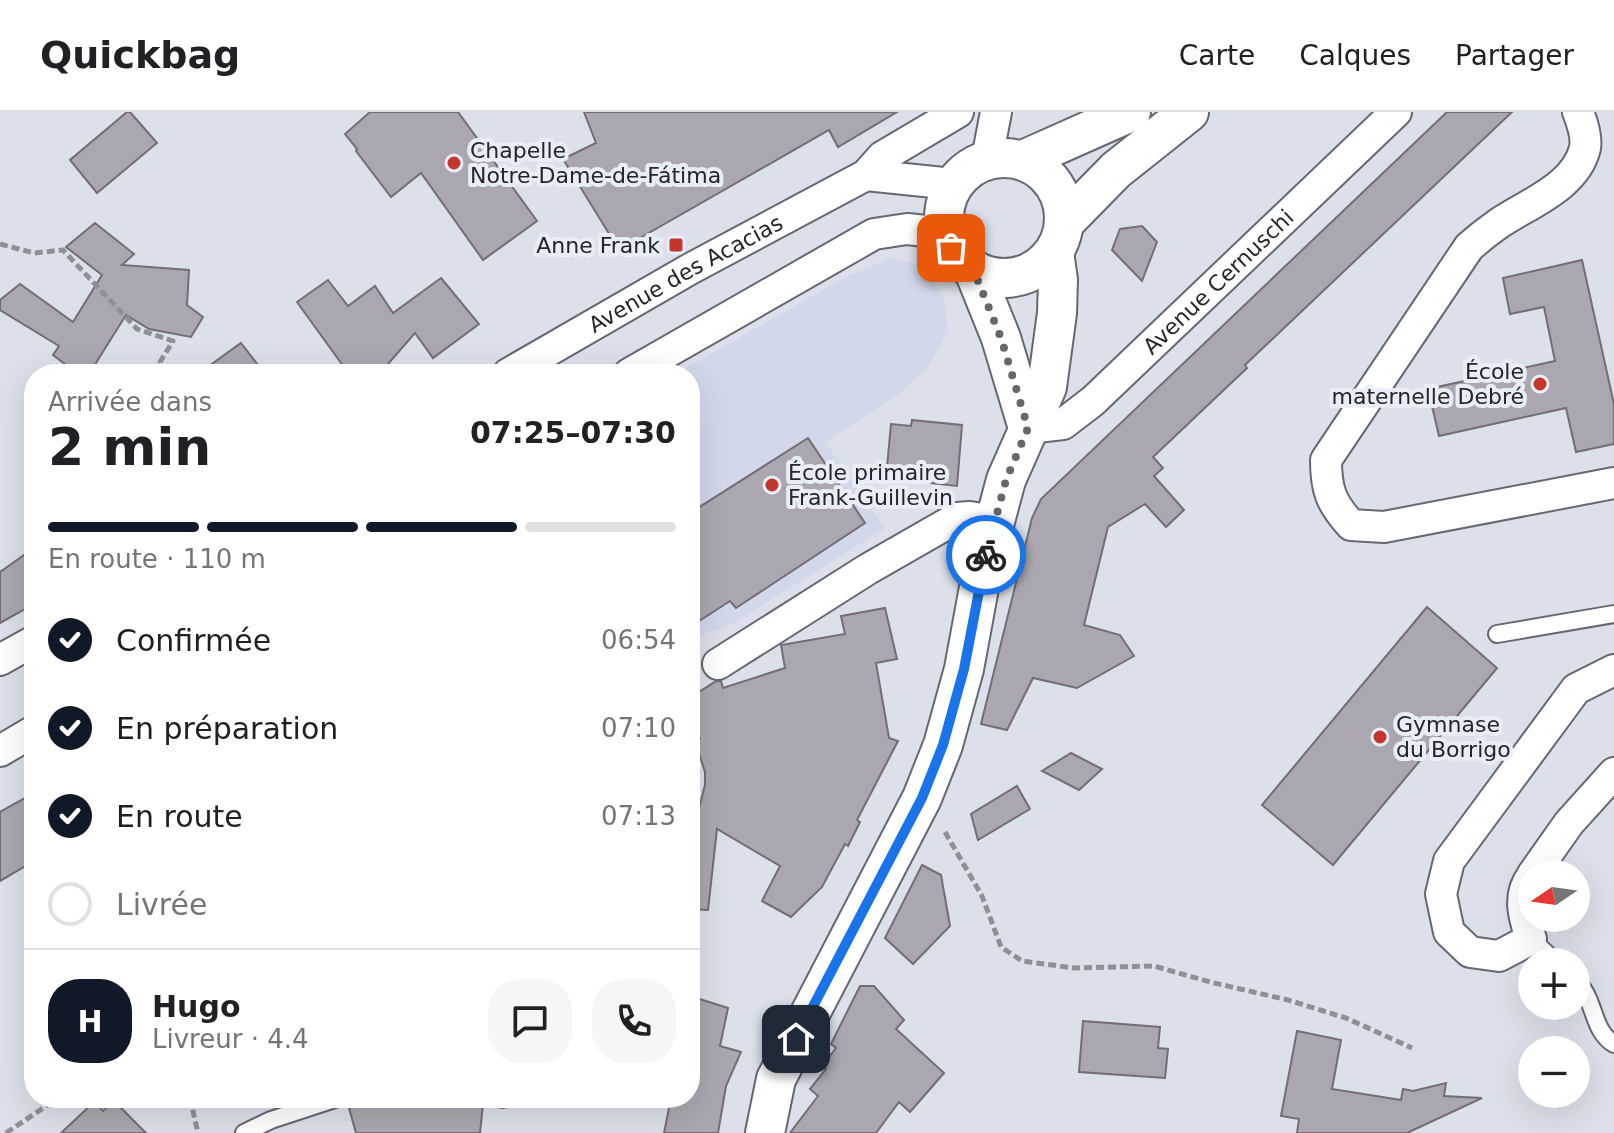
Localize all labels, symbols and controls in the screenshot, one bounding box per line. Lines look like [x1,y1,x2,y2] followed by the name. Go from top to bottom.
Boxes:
[40,33,240,77] text: Quickbag
[1179,39,1255,72] text: Carte
[1299,39,1411,72] text: Calques
[1455,39,1574,72] text: Partager
[470,138,721,188] place label: Chapelle Notre-Dame-de-Fátima
[445,154,463,172] marker: Chapelle Notre-Dame-de-Fátima
[1138,205,1299,359] street label: Avenue Cernuschi
[584,210,787,338] street label: Avenue des Acacias
[917,214,985,282] pin
[929,226,973,270] icon: bag
[536,233,660,258] place label: Anne Frank
[667,236,685,254] marker: Anne Frank
[1332,359,1524,409] place label: École maternelle Debré
[1531,375,1549,393] marker: École maternelle Debré
[48,387,212,417] text: Arrivée dans
[470,415,676,450] text: 07:25–07:30
[48,417,211,477] text: 2 min
[788,460,953,510] place label: École primaire Frank-Guillevin
[763,476,781,494] marker: École primaire Frank-Guillevin
[946,515,1026,595] courier
[964,533,1008,577] icon: bike
[48,544,266,574] text: En route · 110 m
[48,618,92,662] icon: check
[116,623,271,658] text: Confirmée
[601,625,676,655] text: 06:54
[48,706,92,750] icon: check
[116,711,338,746] text: En préparation
[1396,712,1511,762] place label: Gymnase du Borrigo
[601,713,676,743] text: 07:10
[1371,728,1389,746] marker: Gymnase du Borrigo
[48,794,92,838] icon: check
[116,799,243,834] text: En route
[601,801,676,831] text: 07:13
[1518,860,1590,932] north arrow
[1518,860,1590,1108] map controls
[116,887,207,922] text: Livrée
[1518,948,1590,1020] button: +
[488,979,572,1063] button: chat
[592,979,676,1063] button: phone
[152,989,241,1024] text: Hugo
[77,1004,103,1039] text: H
[762,1005,830,1073] pin
[774,1017,818,1061] icon: home
[152,1024,309,1054] text: Livreur · 4.4
[1518,1036,1590,1108] button: −

